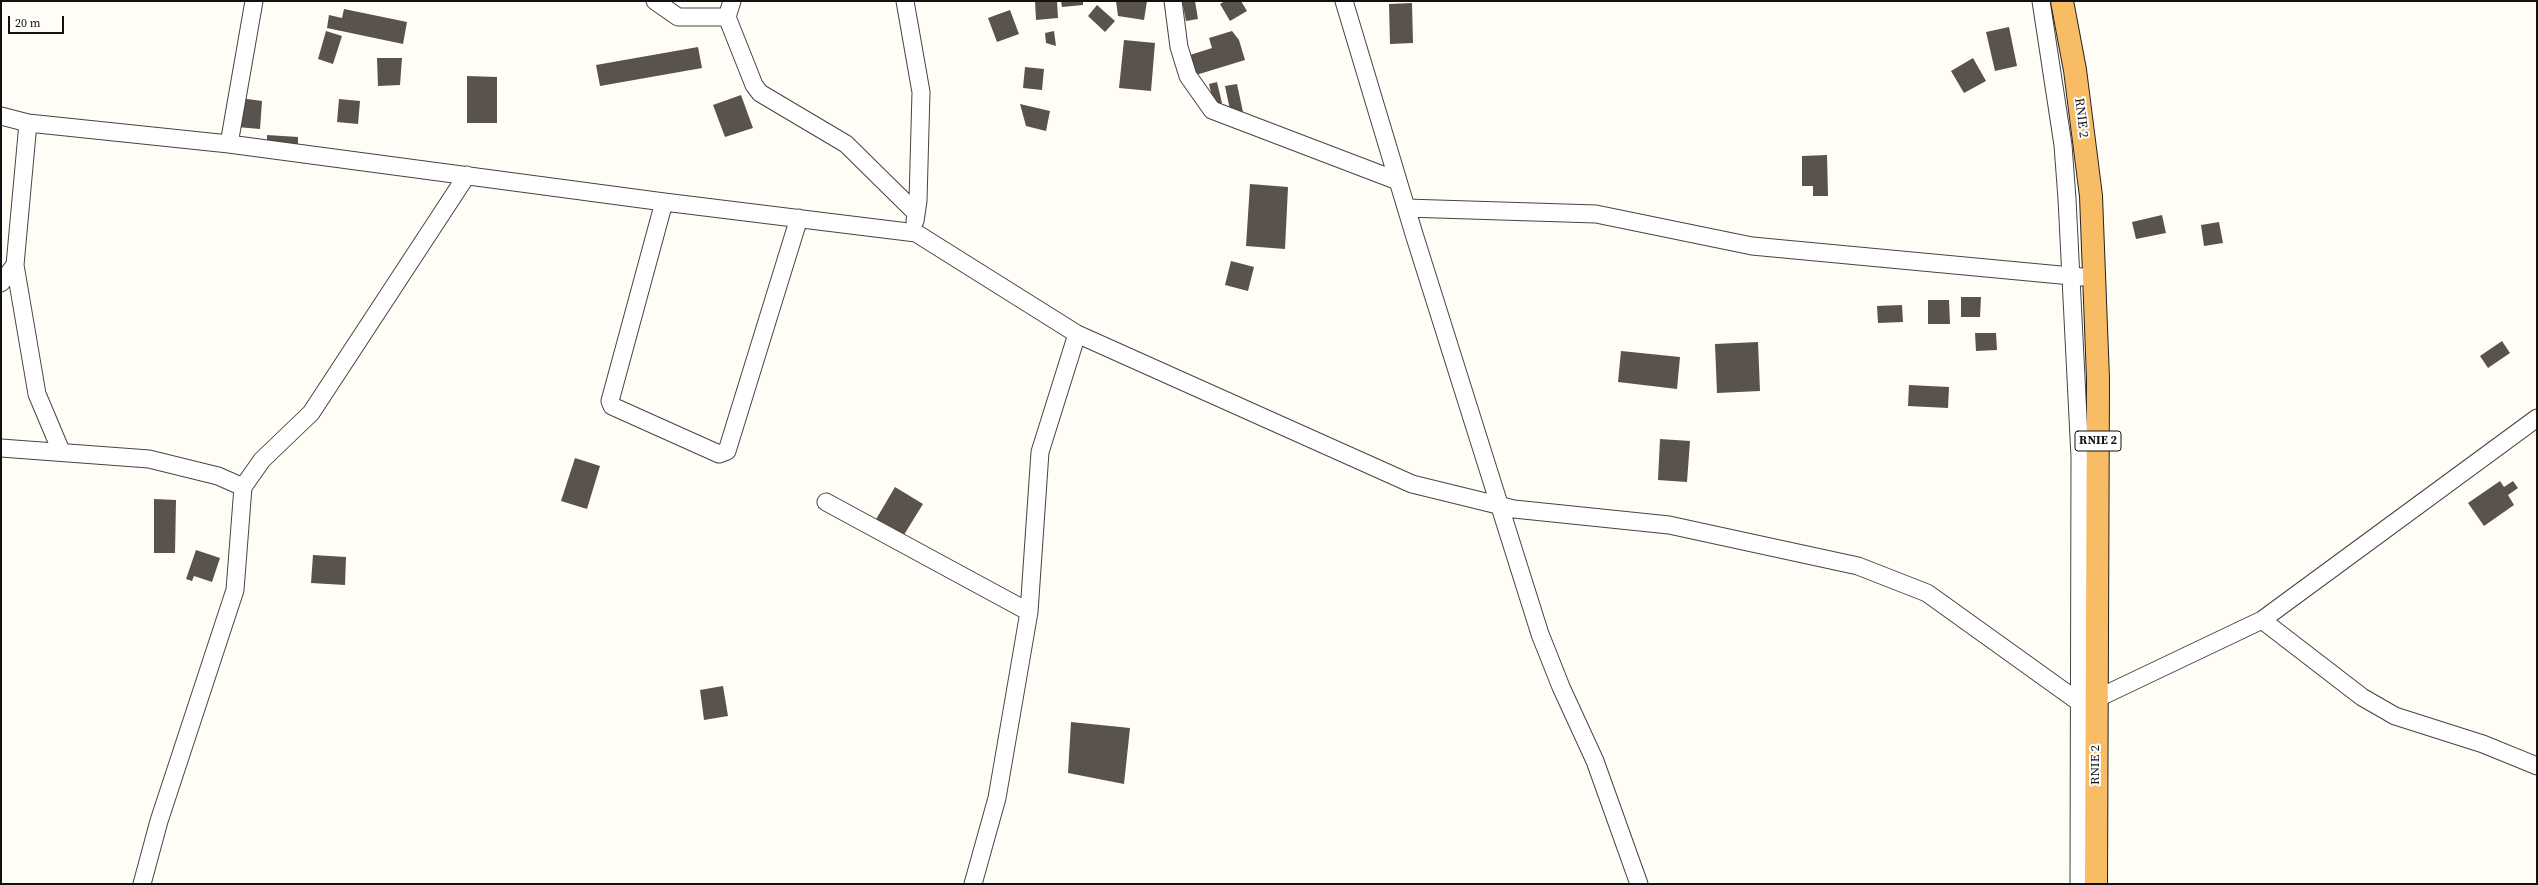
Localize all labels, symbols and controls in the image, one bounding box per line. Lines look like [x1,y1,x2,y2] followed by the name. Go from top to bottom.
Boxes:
[10,8,66,34] scale bar
[15,15,41,31] text: 20 m
[2071,97,2091,139] street label: RNIE 2
[2075,431,2121,451] road number: RNIE 2
[2088,745,2104,785] street label: RNIE 2

